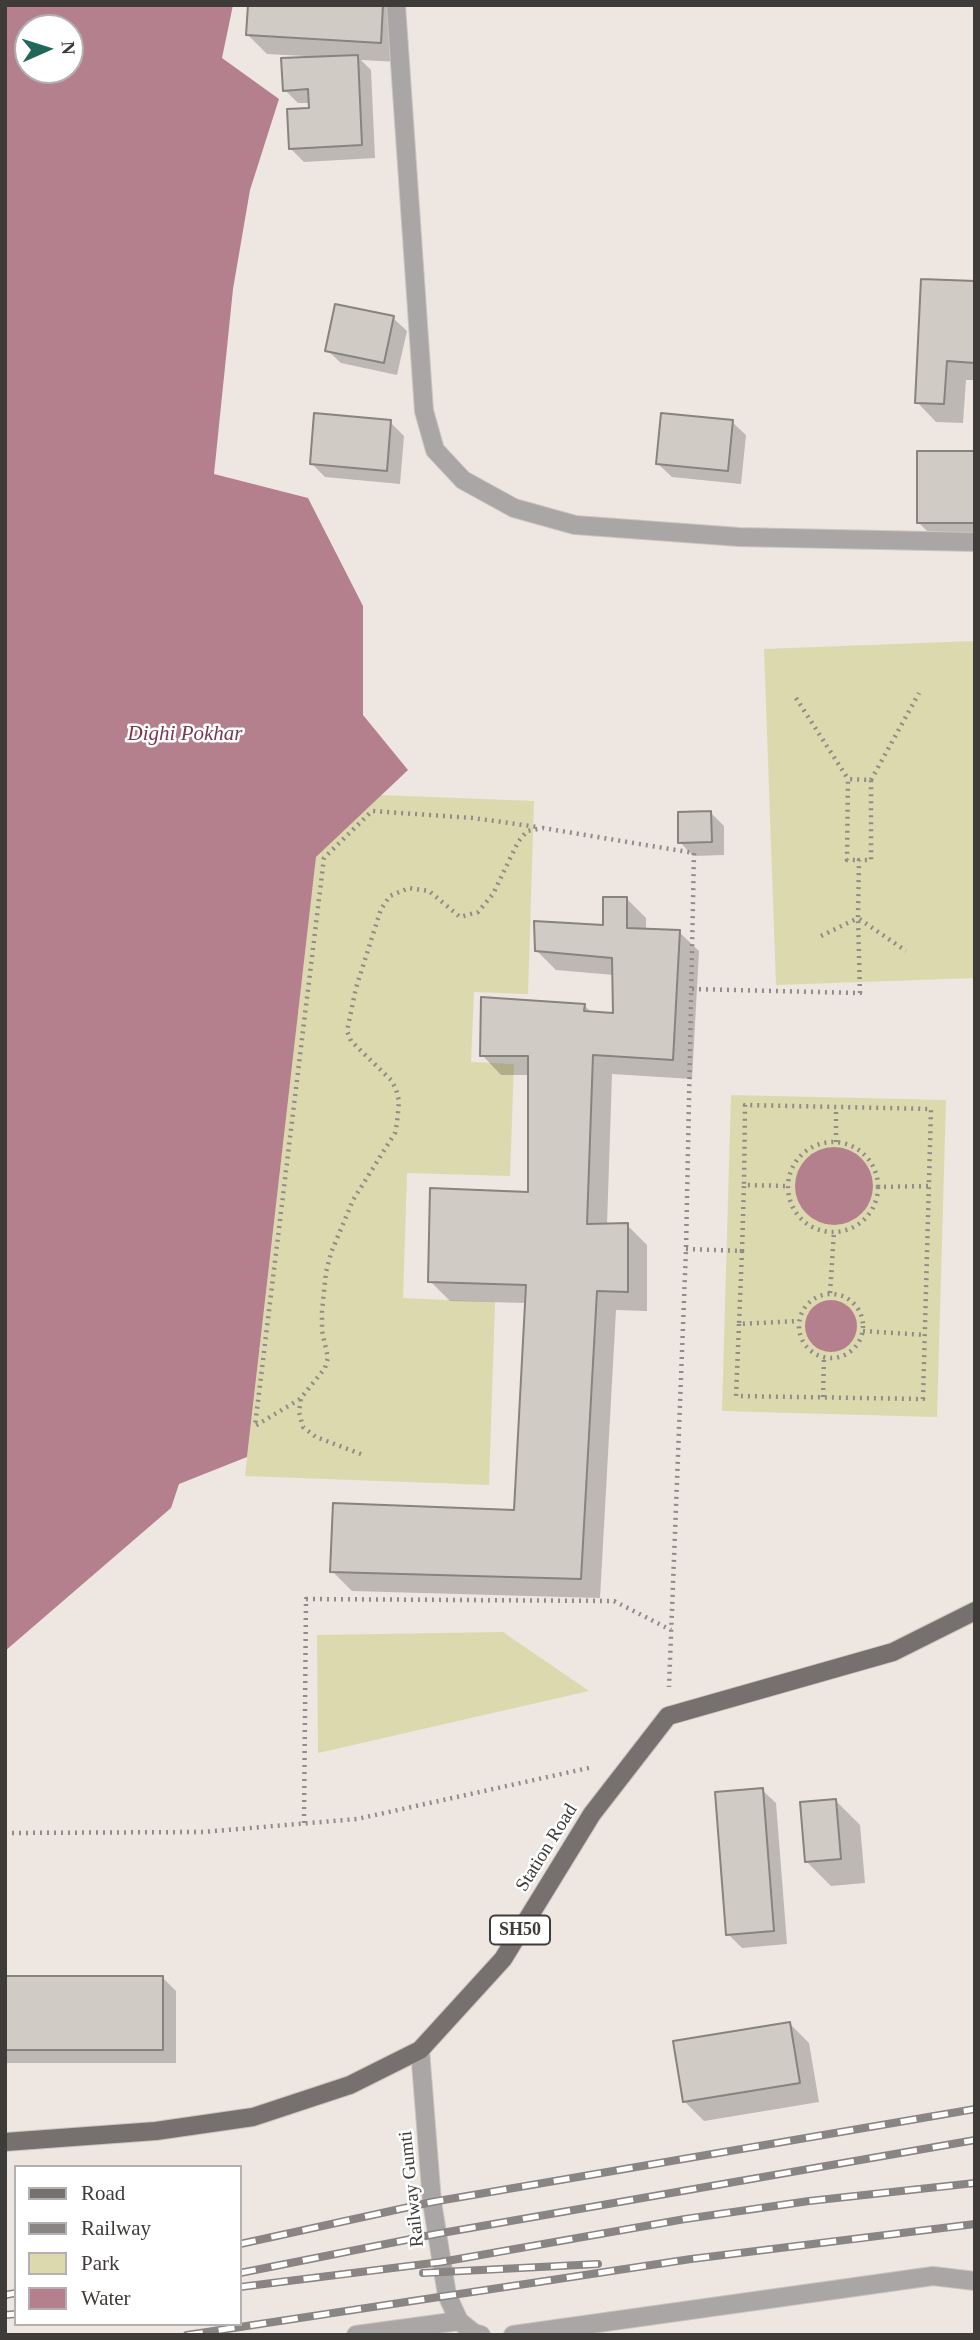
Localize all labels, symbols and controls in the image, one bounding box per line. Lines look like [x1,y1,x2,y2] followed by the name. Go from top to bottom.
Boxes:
[14,14,84,84] north arrow
[58,41,79,55] text: N
[128,721,242,747] water label: Dighi Pokhar
[511,1800,583,1896] street label: Station Road
[490,1916,550,1944] road number: SH50
[395,2130,429,2248] street label: Railway Gumti
[14,2165,242,2326] legend
[81,2181,125,2205] text: Road
[81,2216,151,2240] text: Railway
[81,2251,120,2275] text: Park
[81,2286,131,2310] text: Water

